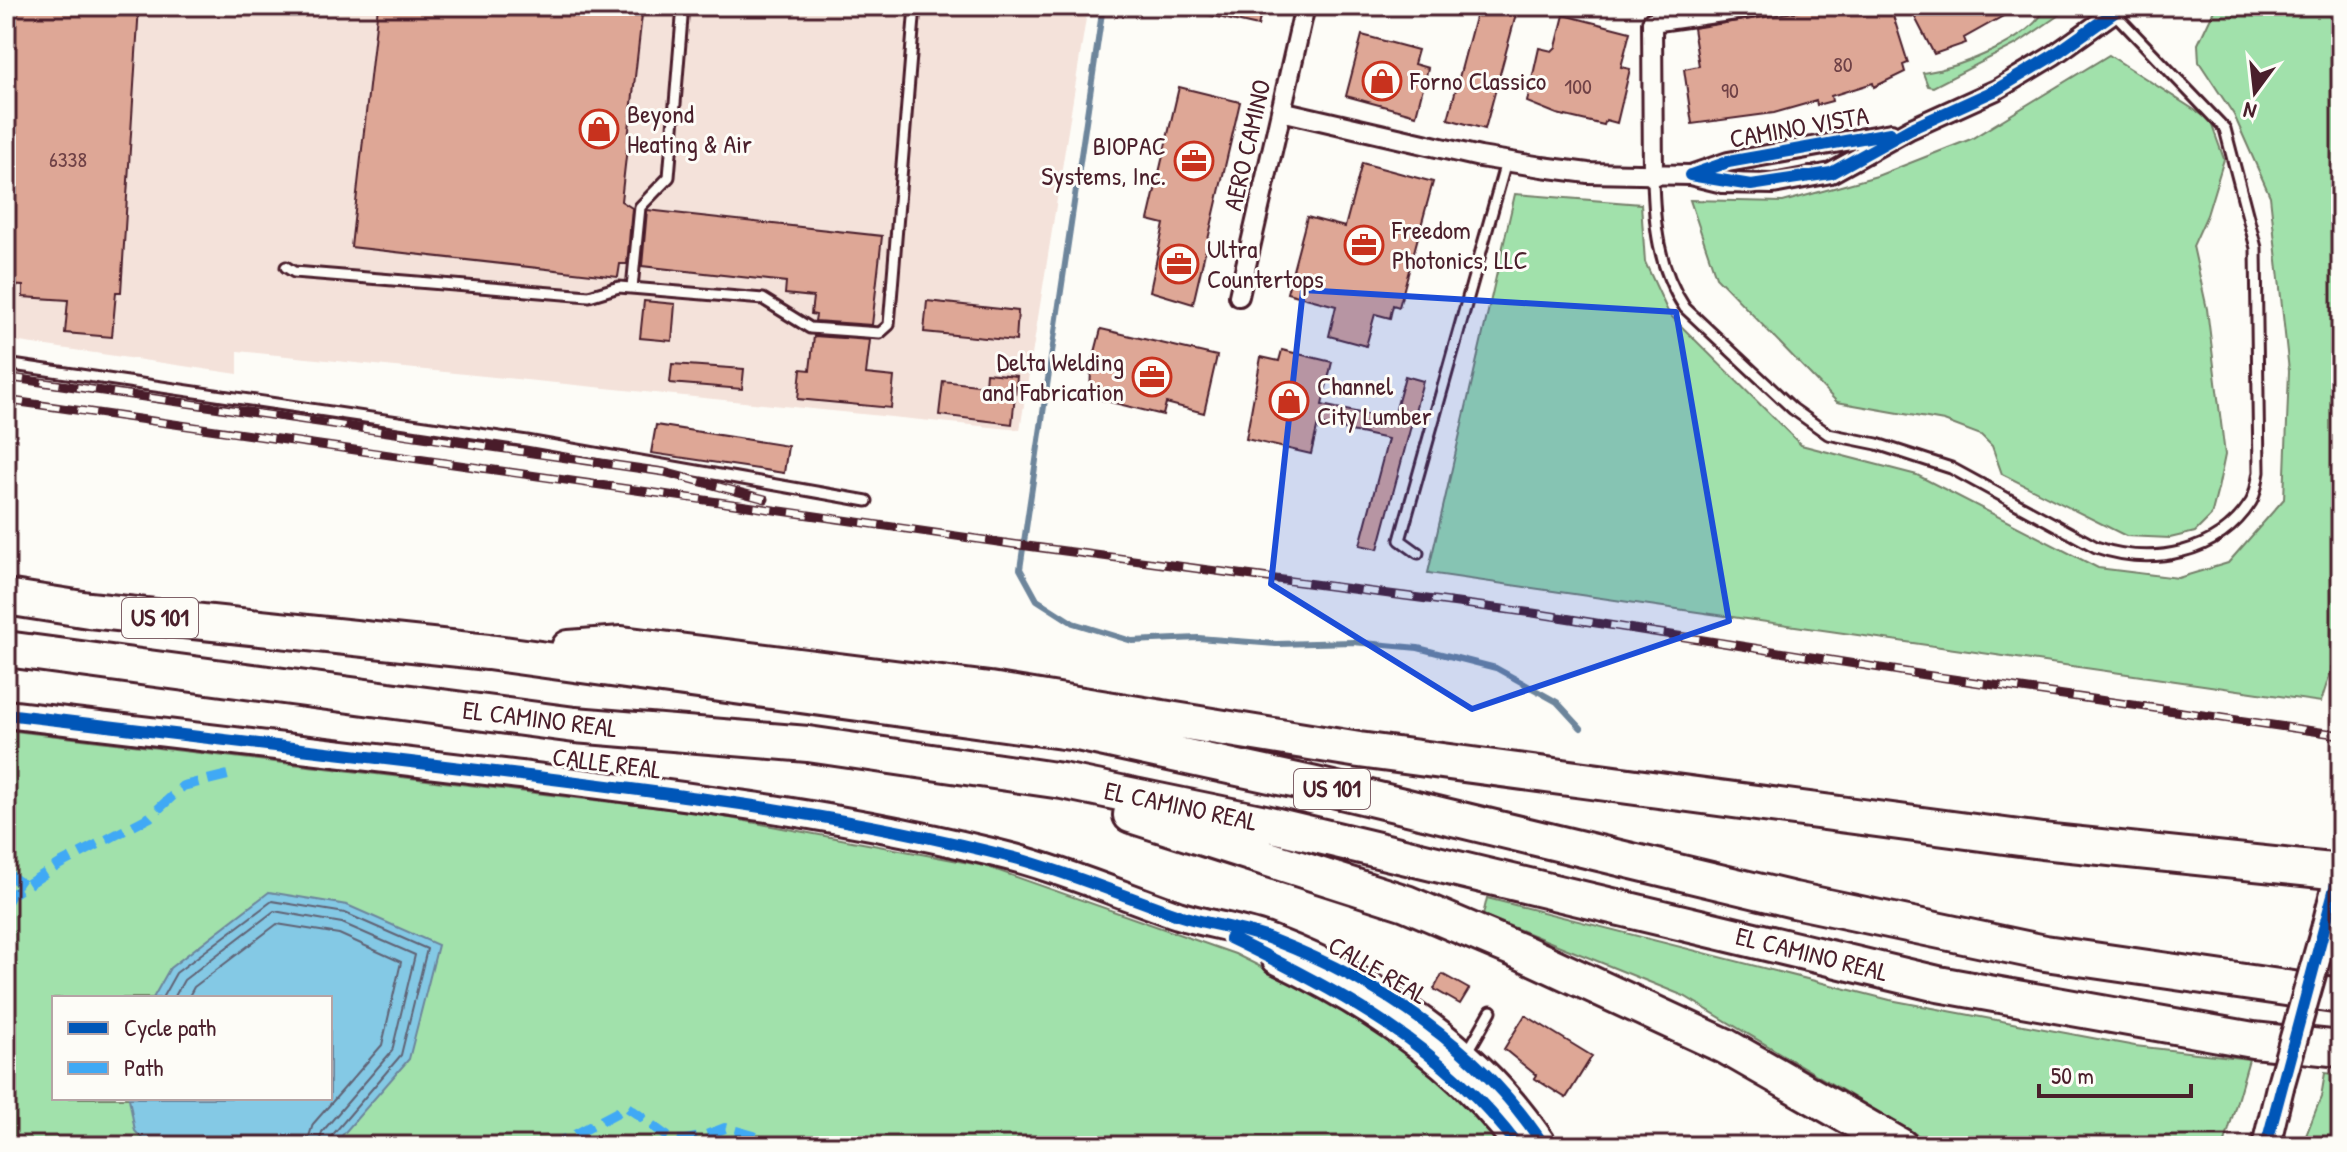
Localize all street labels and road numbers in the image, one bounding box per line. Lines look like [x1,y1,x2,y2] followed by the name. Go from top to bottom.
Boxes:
[1214,76,1279,214] street label: AERO CAMINO
[1727,97,1871,156] street label: CAMINO VISTA
[122,598,198,638] road number: US 101
[461,692,619,745] street label: EL CAMINO REAL
[551,738,663,787] street label: CALLE REAL
[1294,769,1370,809] road number: US 101
[1101,772,1261,839] street label: EL CAMINO REAL
[1732,918,1892,989] street label: EL CAMINO REAL
[1322,927,1434,1012] street label: CALLE REAL

